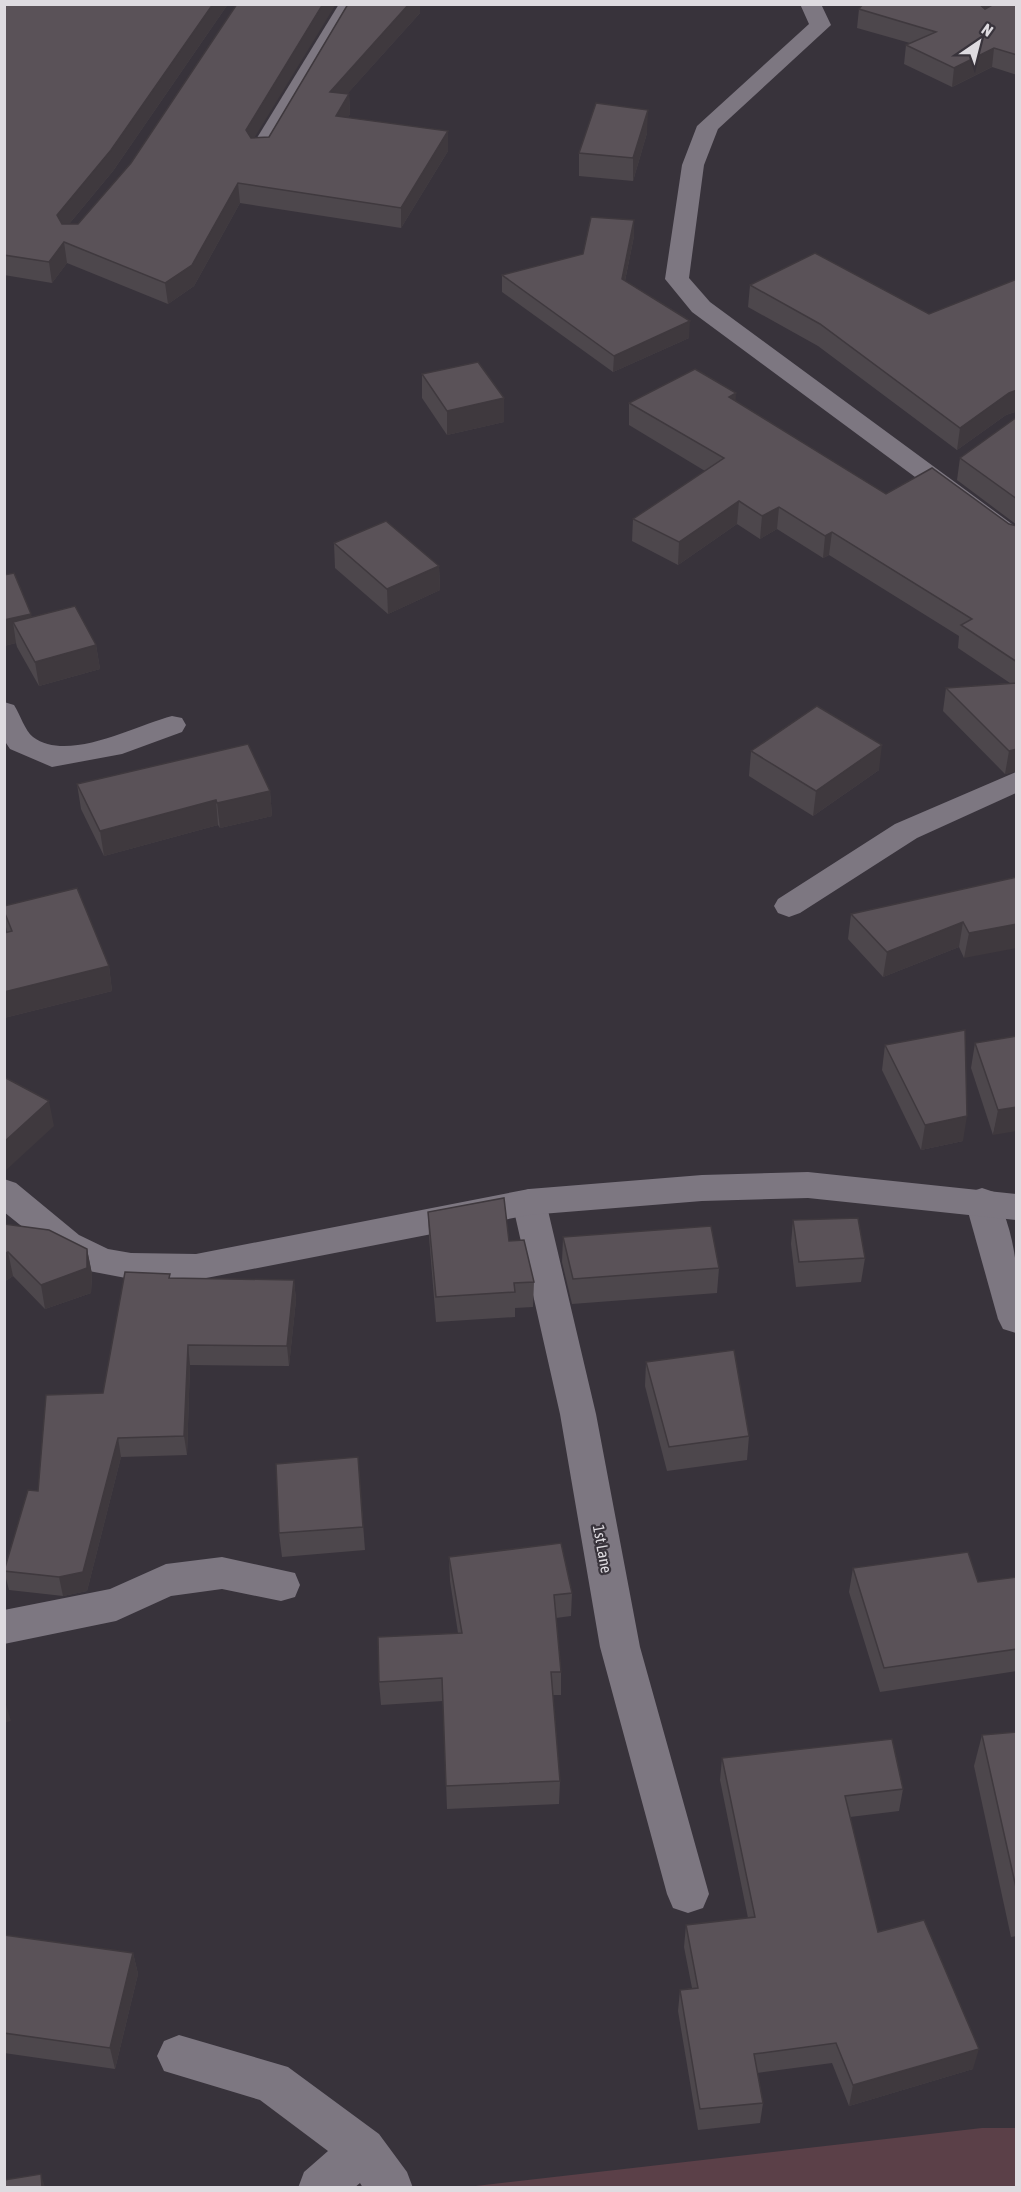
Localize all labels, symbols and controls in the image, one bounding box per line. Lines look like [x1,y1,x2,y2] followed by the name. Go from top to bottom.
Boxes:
[949,12,1009,72] north arrow
[979,20,997,40] text: N
[590,1523,616,1575] street label: 1st Lane

